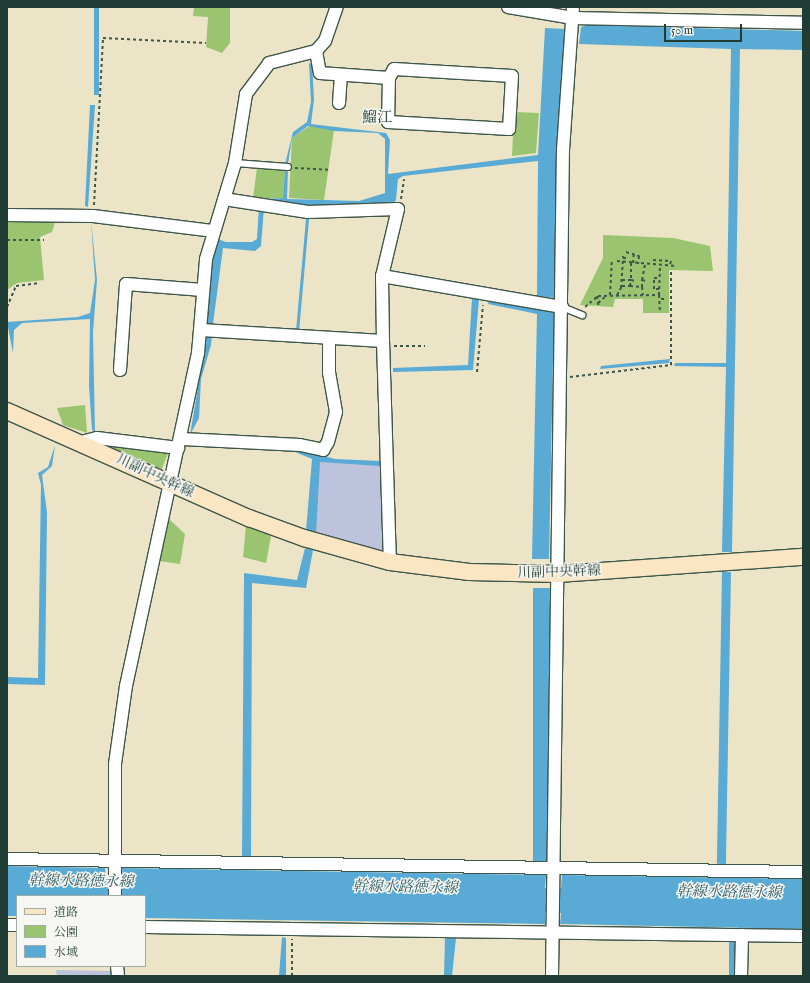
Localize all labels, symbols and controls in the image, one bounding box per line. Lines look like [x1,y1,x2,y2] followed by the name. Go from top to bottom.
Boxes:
[666,16,744,42] scale bar
[671,23,693,38] text: 50 m
[362,109,392,127] district label: 鰡江
[113,451,197,501] street label: 川副中央幹線
[517,562,601,582] street label: 川副中央幹線
[28,871,134,891] water label: 幹線水路徳永線
[352,877,458,897] water label: 幹線水路徳永線
[676,882,782,902] water label: 幹線水路徳永線
[16,895,146,967] legend
[54,905,78,920] text: 道路
[54,925,78,940] text: 公園
[54,945,78,960] text: 水域

